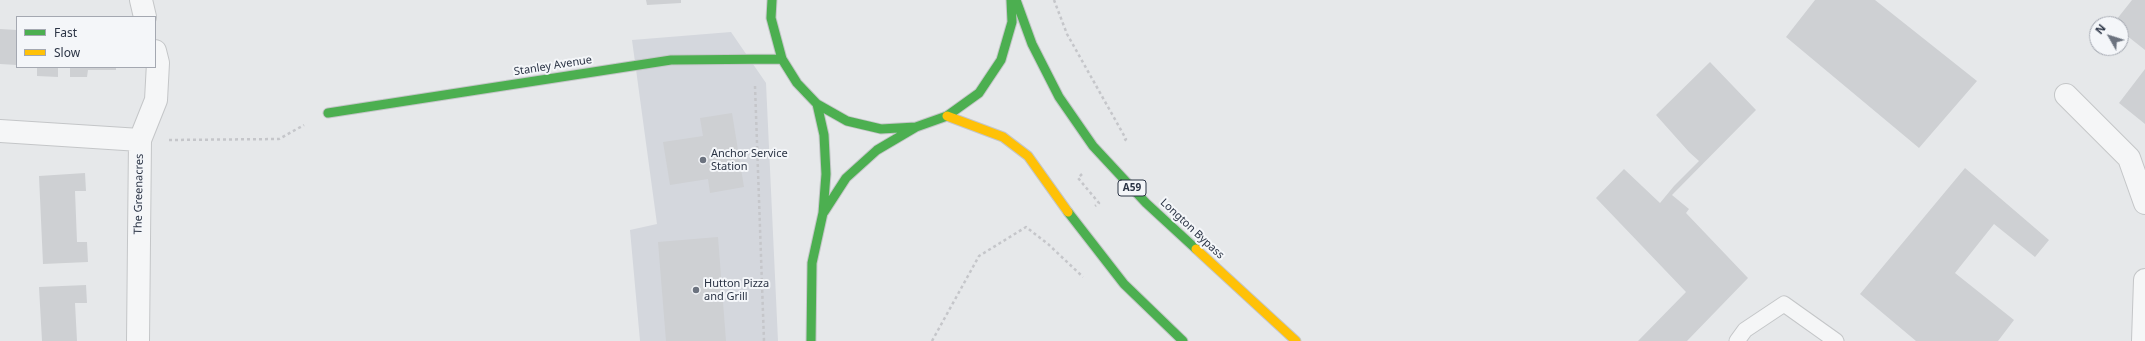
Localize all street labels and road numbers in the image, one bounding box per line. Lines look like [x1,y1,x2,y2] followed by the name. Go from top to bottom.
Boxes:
[513,53,593,79] street label: Stanley Avenue
[132,154,146,234] street label: The Greenacres
[1118,180,1146,196] road number: A59
[1157,196,1227,262] street label: Longton Bypass

